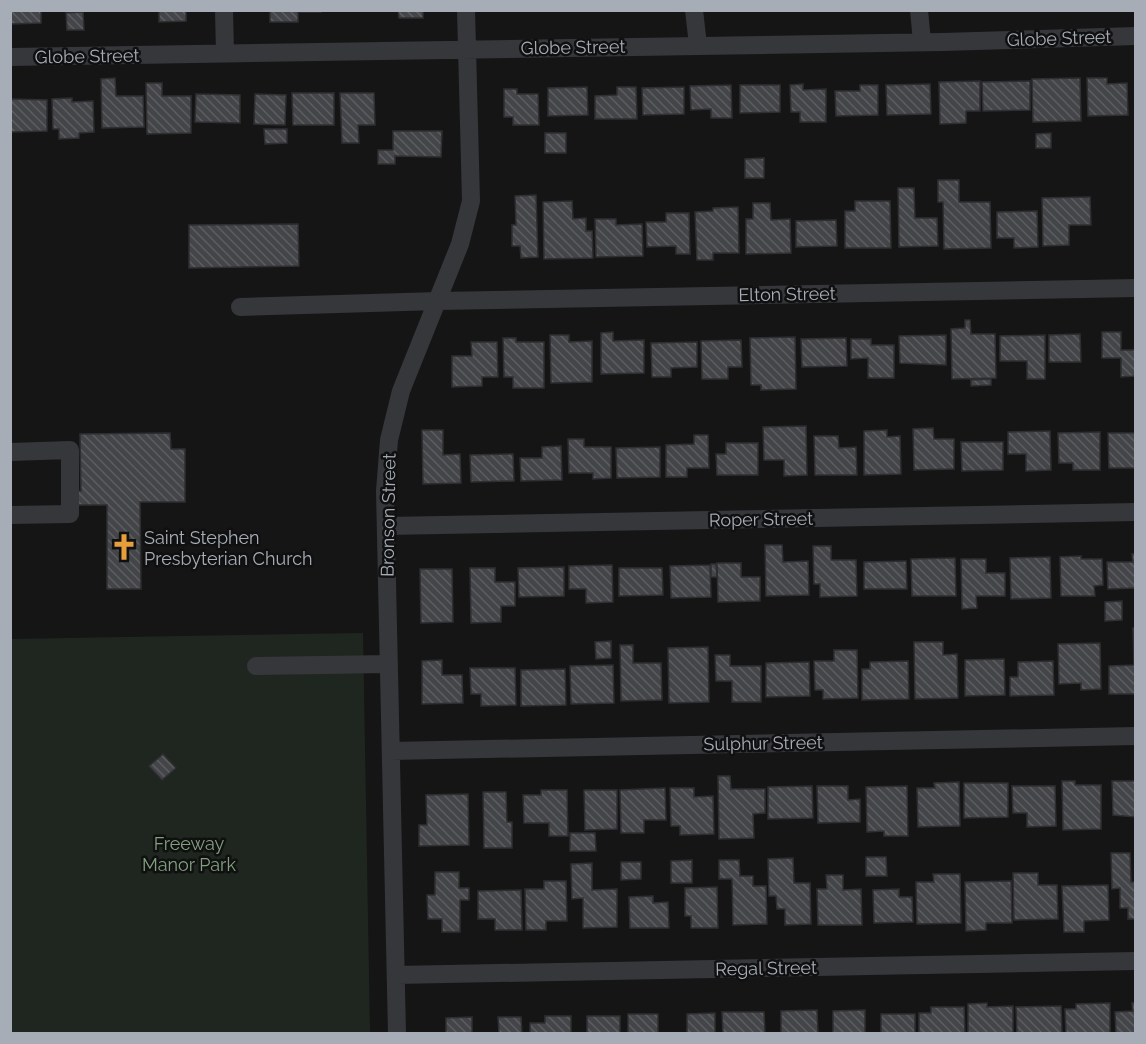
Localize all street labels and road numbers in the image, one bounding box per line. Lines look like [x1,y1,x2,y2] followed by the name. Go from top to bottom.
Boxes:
[1006,26,1112,50] street label: Globe Street
[520,36,626,58] street label: Globe Street
[34,45,140,67] street label: Globe Street
[738,283,836,305] street label: Elton Street
[376,453,400,577] street label: Bronson Street
[709,508,813,530] street label: Roper Street
[703,731,823,755] street label: Sulphur Street
[715,957,817,979] street label: Regal Street

